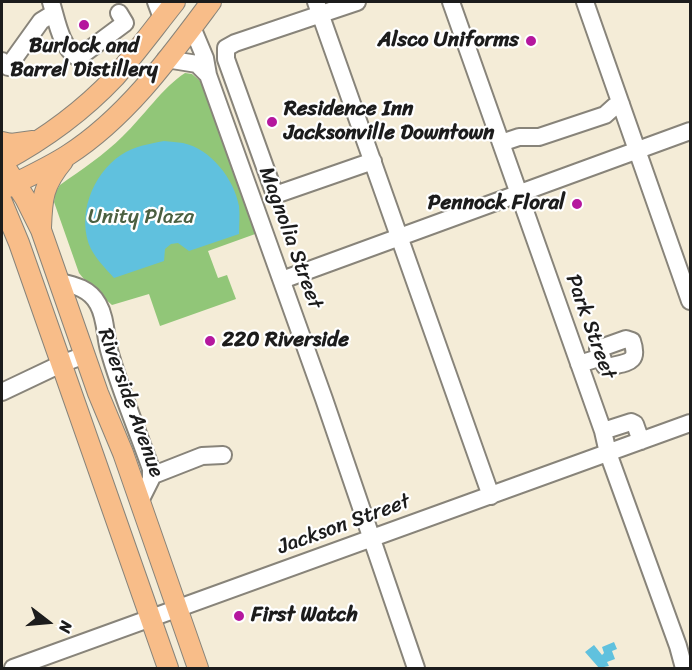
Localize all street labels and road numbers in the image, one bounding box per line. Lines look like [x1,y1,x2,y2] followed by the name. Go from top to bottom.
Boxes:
[253,164,327,312] street label: Magnolia Street
[559,271,621,383] street label: Park Street
[91,325,169,481] street label: Riverside Avenue
[274,489,414,561] street label: Jackson Street

